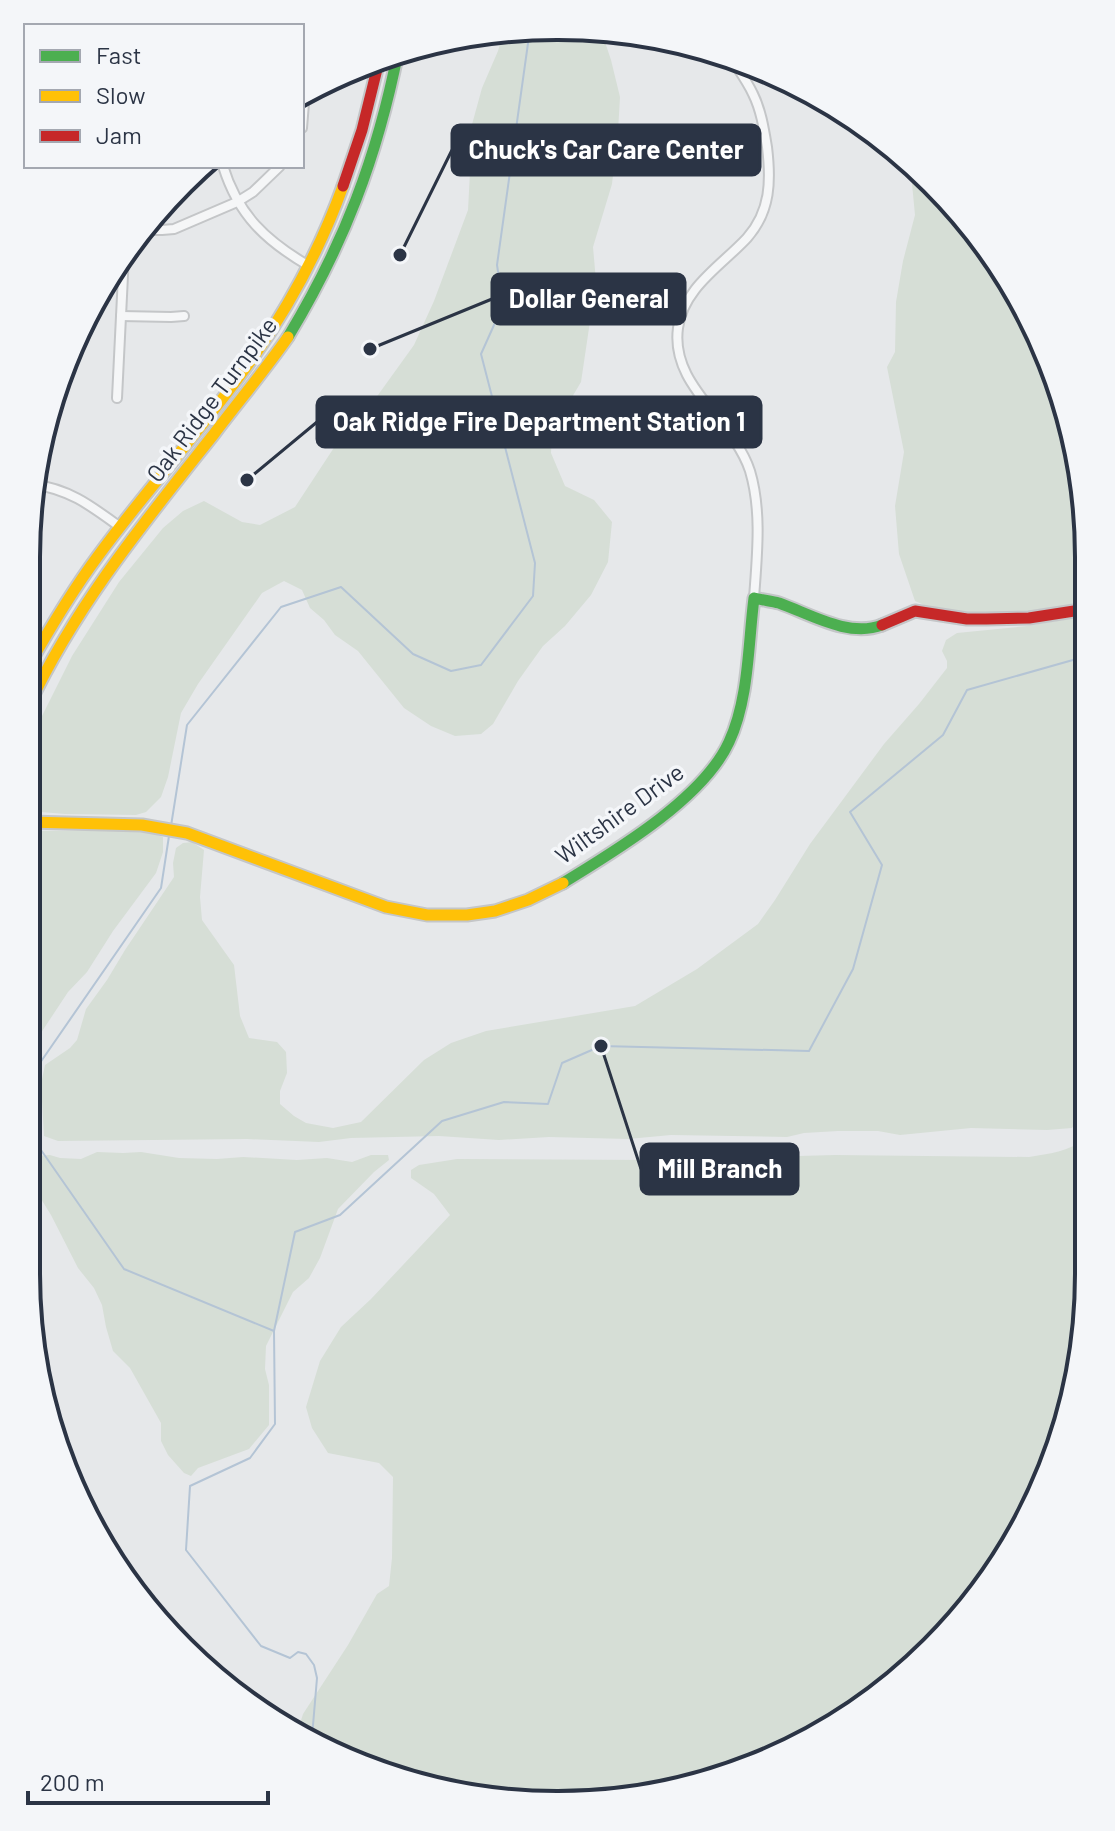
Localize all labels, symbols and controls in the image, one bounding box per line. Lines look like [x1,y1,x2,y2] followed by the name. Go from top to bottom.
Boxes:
[24,24,304,168] legend
[96,40,141,69] text: Fast
[96,80,145,109] text: Slow
[96,120,142,149] text: Jam
[452,125,760,175] callout: Chuck's Car Care Center
[468,133,744,164] text: Chuck's Car Care Center
[492,274,685,324] callout: Dollar General
[509,282,669,313] text: Dollar General
[140,311,282,487] street label: Oak Ridge Turnpike
[317,397,761,447] callout: Oak Ridge Fire Department Station 1
[333,405,745,436] text: Oak Ridge Fire Department Station 1
[549,757,689,869] street label: Wiltshire Drive
[641,1144,798,1194] callout: Mill Branch
[657,1152,783,1183] text: Mill Branch
[28,1755,268,1805] scale bar
[40,1767,105,1796] text: 200 m

